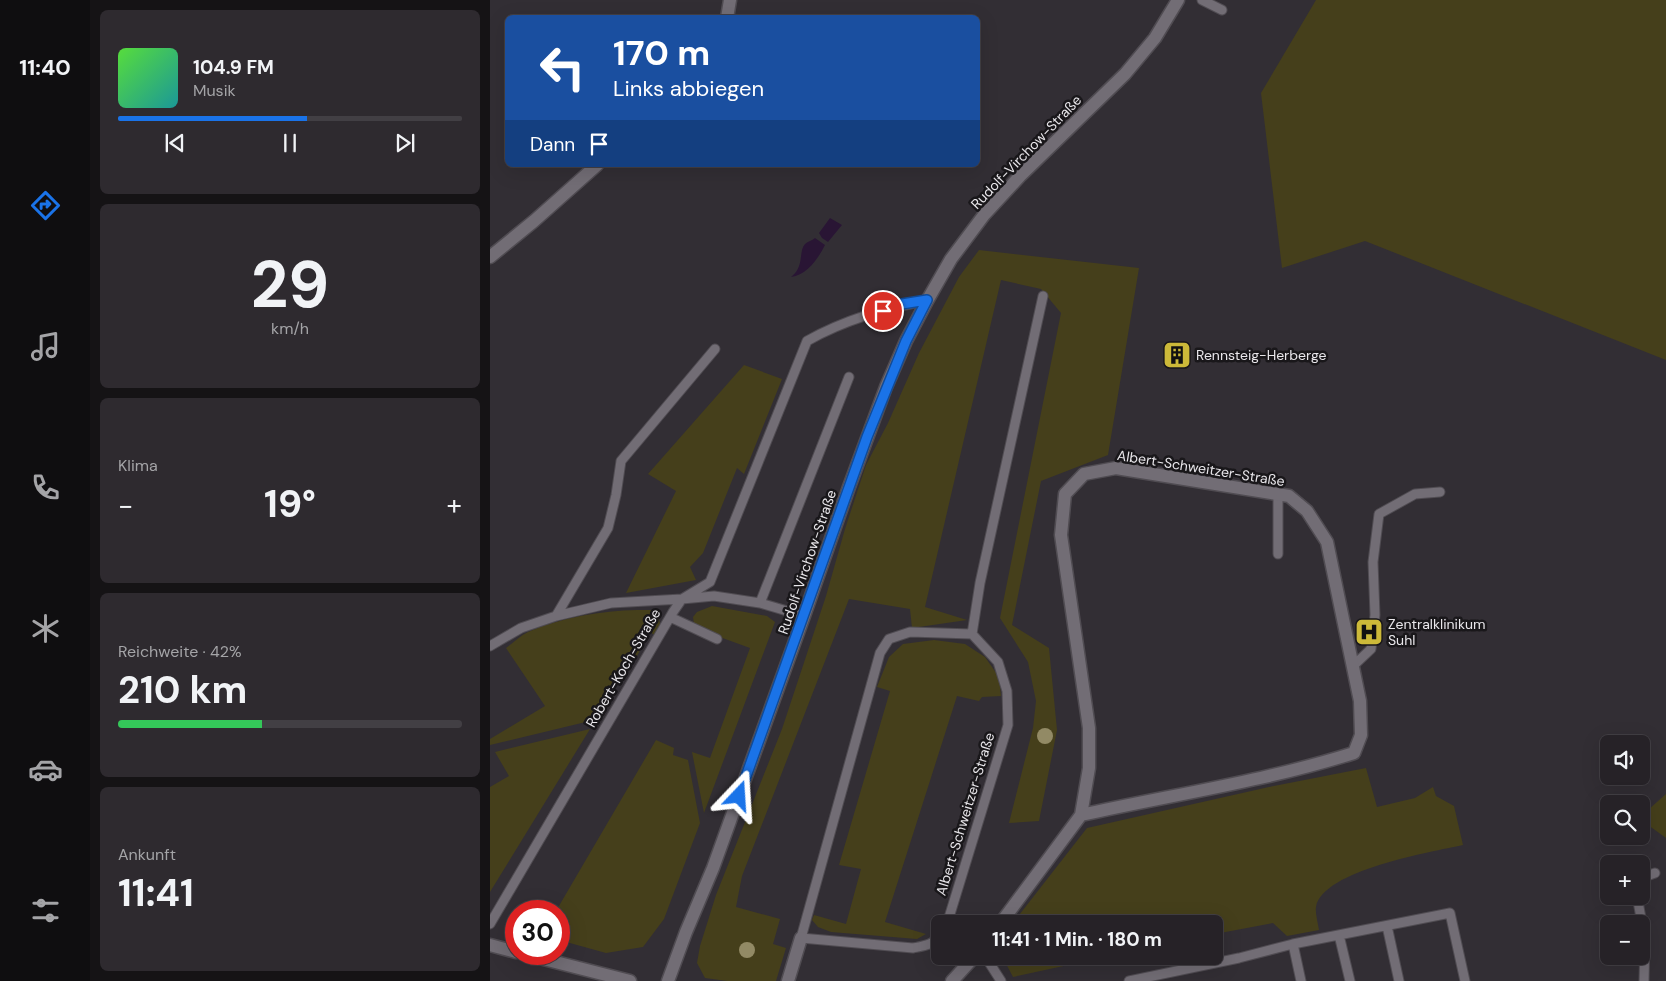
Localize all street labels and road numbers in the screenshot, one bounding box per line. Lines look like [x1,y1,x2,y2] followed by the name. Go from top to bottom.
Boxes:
[967,91,1085,213] street label: Rudolf-Virchow-Straße
[1116,446,1286,490] street label: Albert-Schweitzer-Straße
[774,487,840,637] street label: Rudolf-Virchow-Straße
[582,605,664,731] street label: Robert-Koch-Straße
[932,730,998,898] street label: Albert-Schweitzer-Straße

